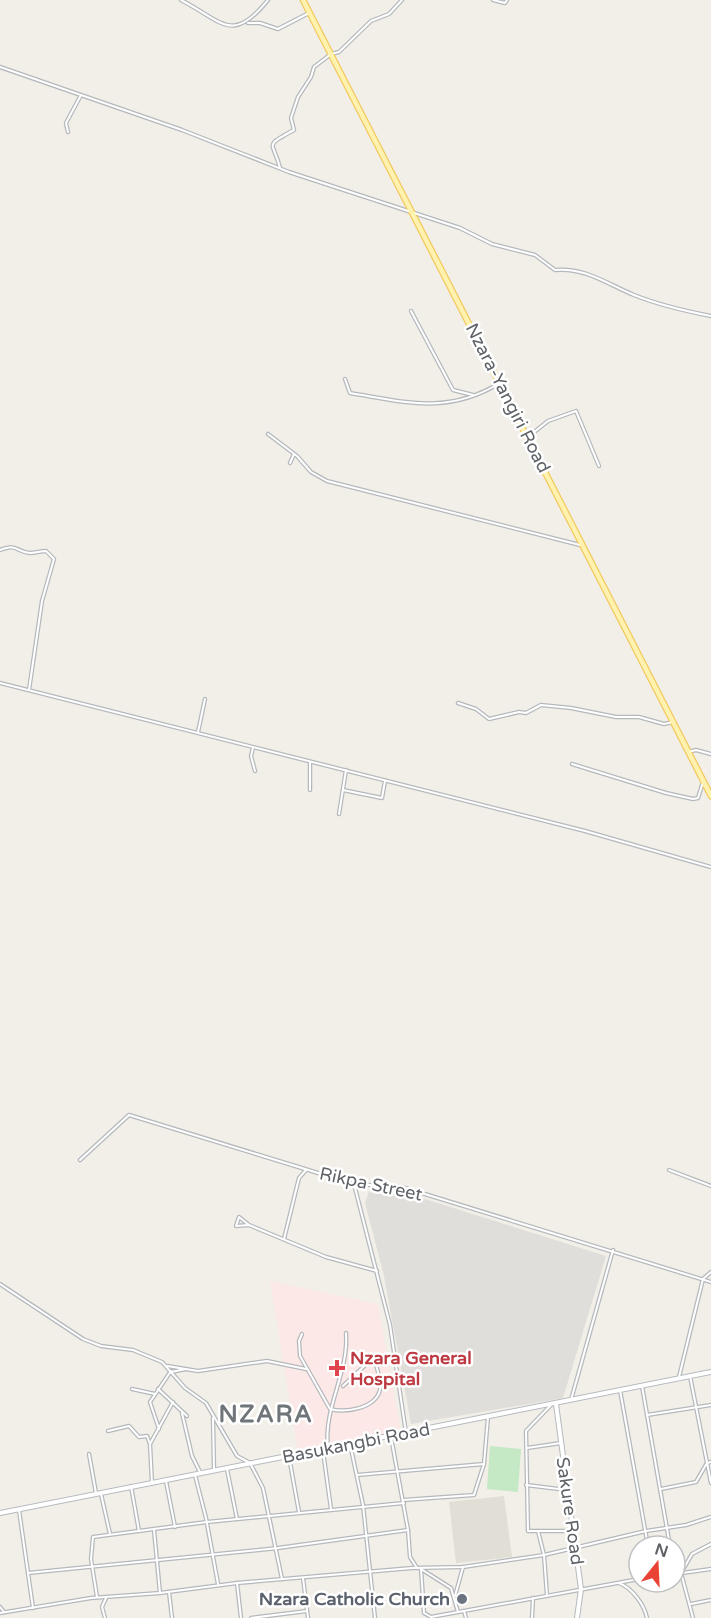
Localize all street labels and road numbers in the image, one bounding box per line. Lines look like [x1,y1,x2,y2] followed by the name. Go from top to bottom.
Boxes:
[461,320,555,476] street label: Nzara-Yangiri Road
[317,1162,425,1206] street label: Rikpa Street
[280,1418,432,1468] street label: Basukangbi Road
[552,1456,588,1566] street label: Sakure Road

